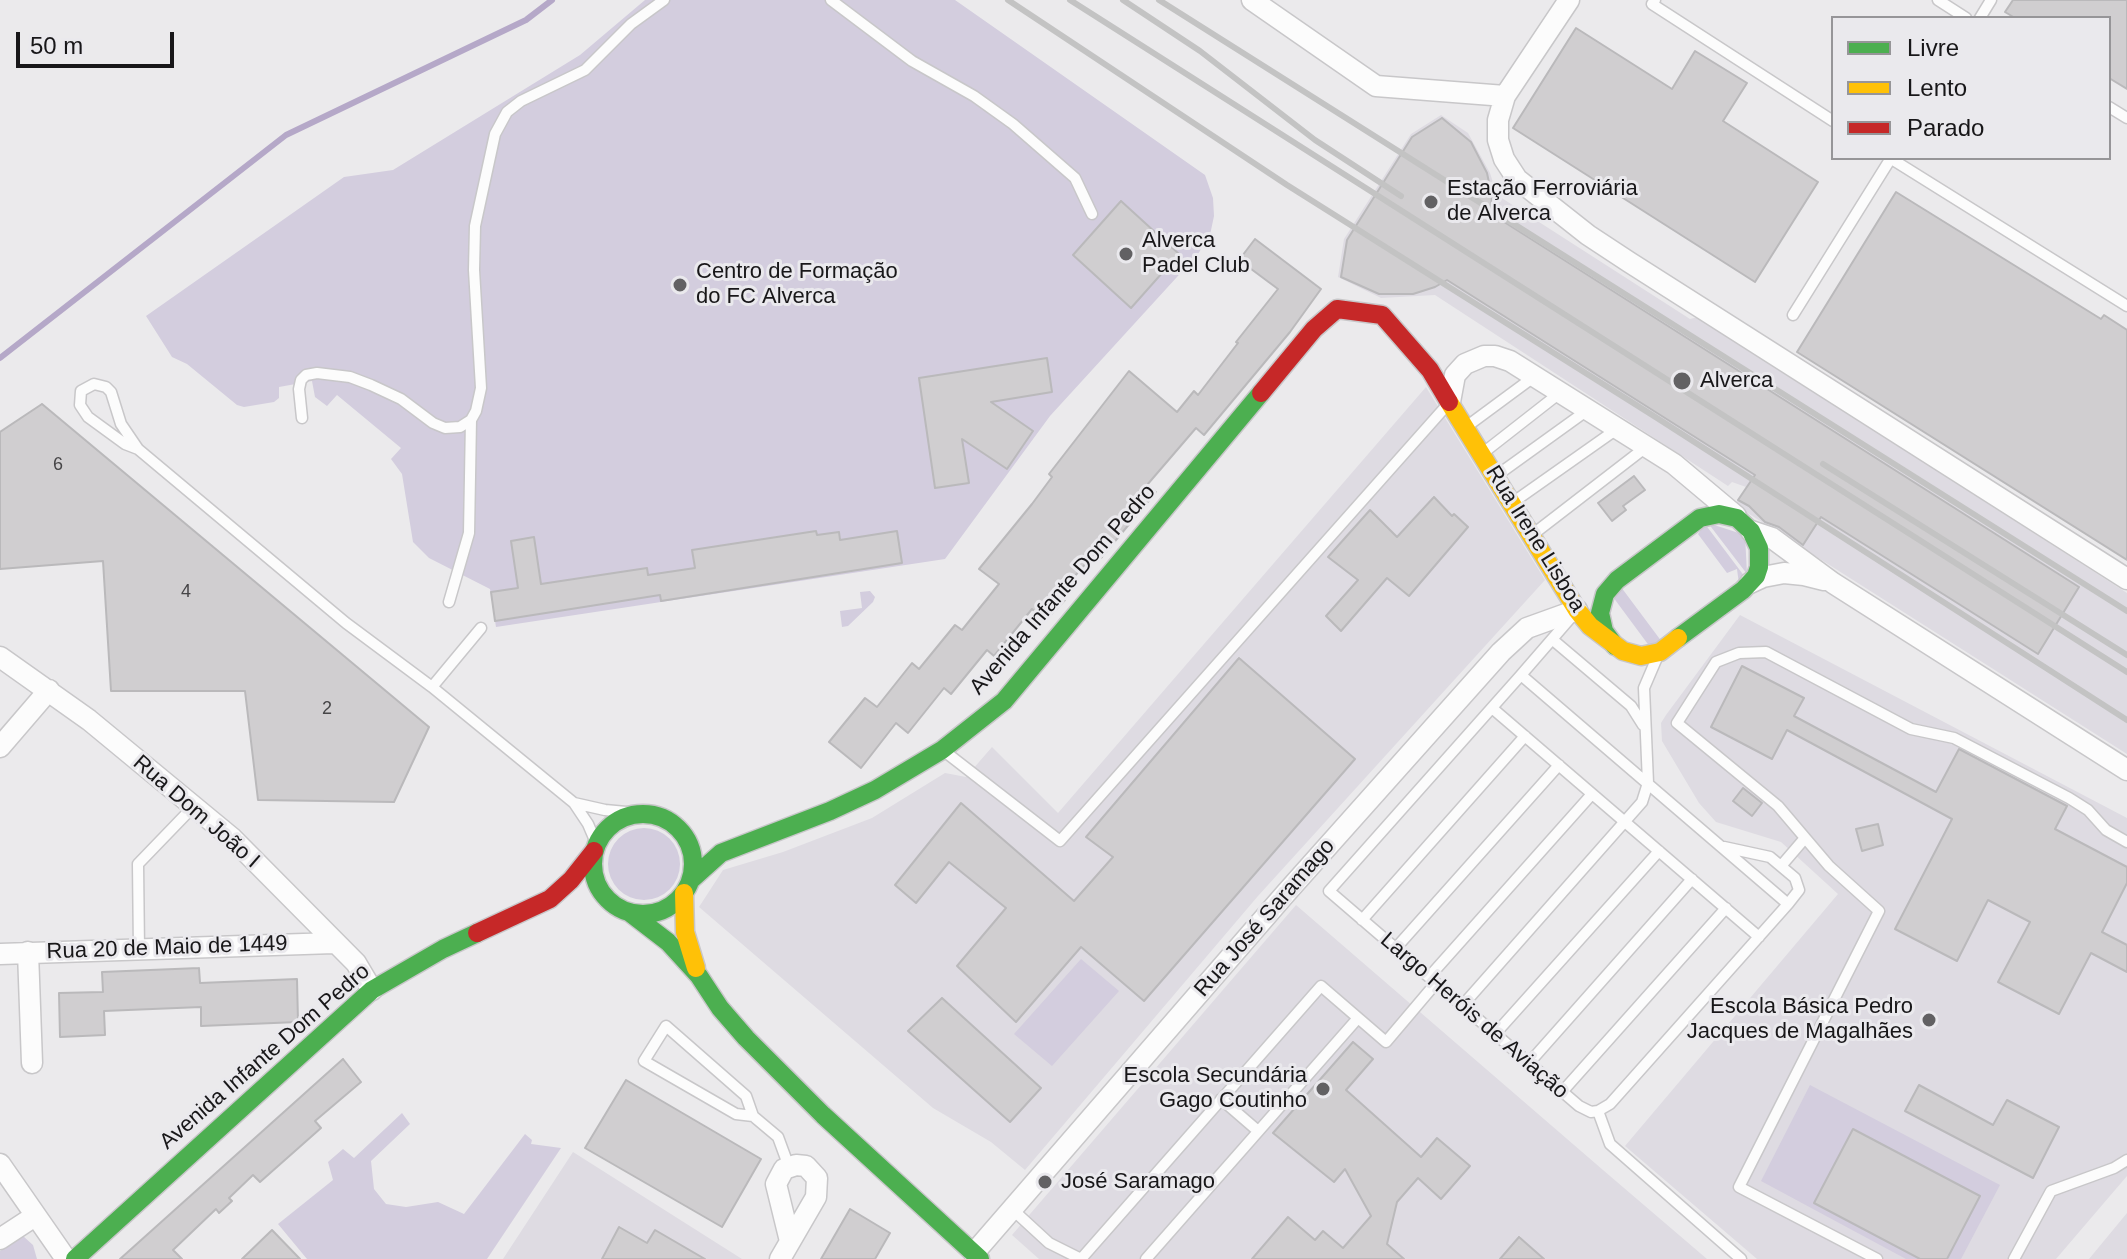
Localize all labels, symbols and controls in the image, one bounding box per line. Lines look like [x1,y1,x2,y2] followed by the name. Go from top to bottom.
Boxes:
[20,16,178,66] scale bar
[1831,16,2111,160] legend
[30,32,83,59] text: 50 m
[1907,34,1959,61] text: Livre
[1907,74,1967,101] text: Lento
[1907,114,1984,141] text: Parado
[1447,176,1638,228] place label: Estação Ferroviária de Alverca
[1422,193,1440,211] marker: Estação Ferroviária de Alverca
[1142,228,1250,280] place label: Alverca Padel Club
[1117,245,1135,263] marker: Alverca Padel Club
[696,259,898,310] place label: Centro de Formação do FC Alverca
[671,276,689,294] marker: Centro de Formação do FC Alverca
[1700,368,1773,394] place label: Alverca
[1671,370,1693,392] marker: Alverca
[53,454,63,476] house number: 6
[1479,461,1591,617] street label: Rua Irene Lisboa
[965,480,1161,700] street label: Avenida Infante Dom Pedro
[181,581,191,603] house number: 4
[322,698,332,720] house number: 2
[127,750,265,874] street label: Rua Dom João I
[1189,834,1341,1002] street label: Rua José Saramago
[1375,927,1573,1105] street label: Largo Heróis de Aviação
[46,931,288,965] street label: Rua 20 de Maio de 1449
[155,959,375,1155] street label: Avenida Infante Dom Pedro
[1687,994,1913,1046] place label: Escola Básica Pedro Jacques de Magalhães
[1920,1011,1938,1029] marker: Escola Básica Pedro Jacques de Magalhães
[1124,1063,1307,1114] place label: Escola Secundária Gago Coutinho
[1314,1080,1332,1098] marker: Escola Secundária Gago Coutinho
[1061,1169,1215,1195] place label: José Saramago
[1036,1173,1054,1191] marker: José Saramago

